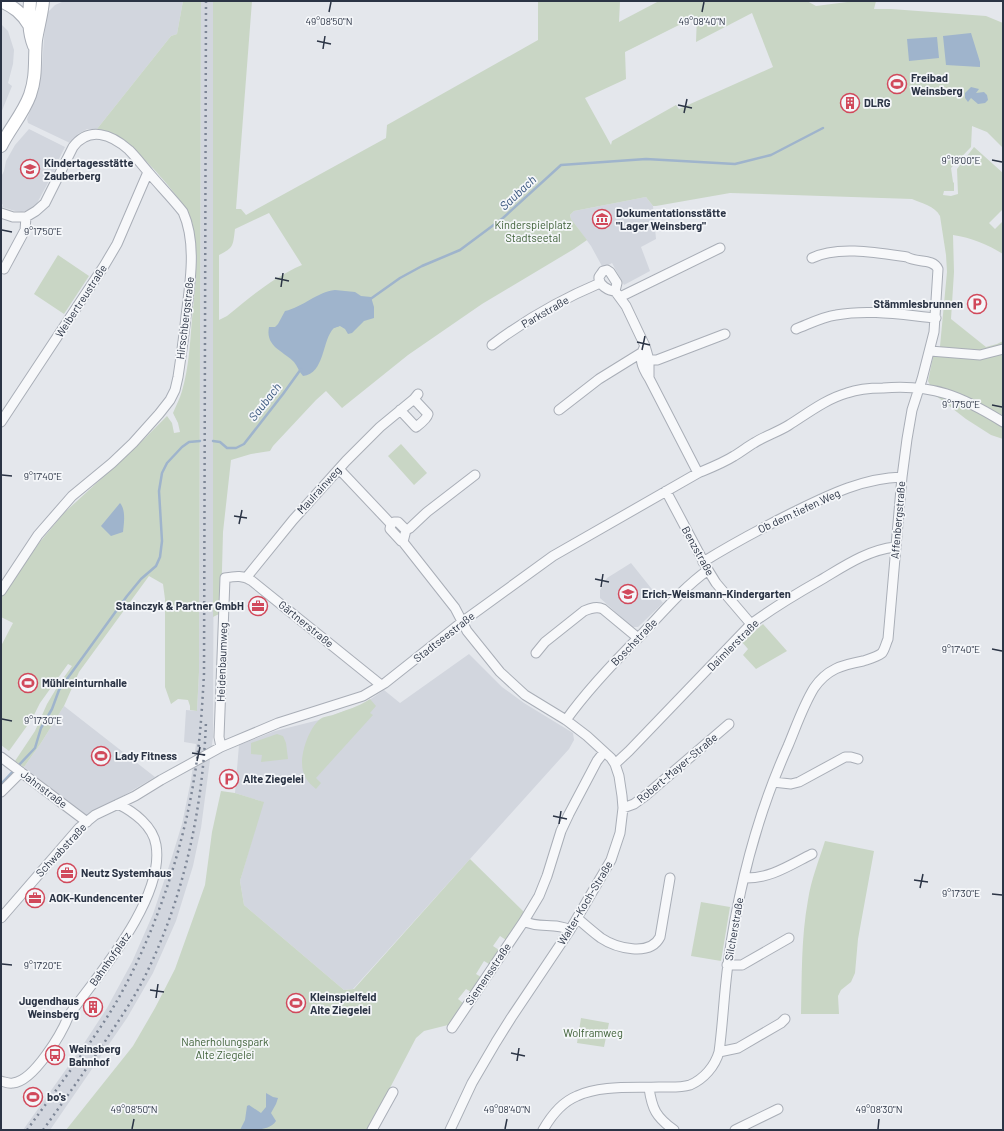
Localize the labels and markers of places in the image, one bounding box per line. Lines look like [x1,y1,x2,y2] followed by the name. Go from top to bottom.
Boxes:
[911,71,963,97] place label: Freibad Weinsberg
[886,73,908,95] sports icon: Freibad Weinsberg
[839,92,861,114] building icon: DLRG
[864,96,891,109] place label: DLRG
[44,156,133,182] place label: Kindertagesstätte Zauberberg
[19,158,41,180] school or university icon: Kindertagesstätte Zauberberg
[616,206,726,232] place label: Dokumentationsstätte "Lager Weinsberg"
[591,208,613,230] museum icon: Dokumentationsstätte "Lager Weinsberg"
[966,293,988,315] parking icon: Stämmlesbrunnen
[874,297,963,310] place label: Stämmlesbrunnen
[617,583,639,605] school or university icon: Erich-Weismann-Kindergarten
[642,587,791,600] place label: Erich-Weismann-Kindergarten
[247,595,269,617] office icon: Stainczyk & Partner GmbH
[116,599,244,612] place label: Stainczyk & Partner GmbH
[17,672,39,694] sports icon: Mühlreinturnhalle
[42,676,127,689] place label: Mühlreinturnhalle
[90,745,112,767] sports icon: Lady Fitness
[115,749,178,762] place label: Lady Fitness
[218,768,240,790] parking icon: Alte Ziegelei
[243,772,304,785] place label: Alte Ziegelei
[56,862,78,884] office icon: Neutz Systemhaus
[81,866,172,879] place label: Neutz Systemhaus
[24,887,46,909] office icon: AOK-Kundencenter
[49,891,144,904] place label: AOK-Kundencenter
[310,990,377,1016] place label: Kleinspielfeld Alte Ziegelei
[285,992,307,1014] sports icon: Kleinspielfeld Alte Ziegelei
[19,994,79,1020] place label: Jugendhaus Weinsberg
[82,996,104,1018] building icon: Jugendhaus Weinsberg
[69,1042,121,1068] place label: Weinsberg Bahnhof
[44,1044,66,1066] bus stop icon: Weinsberg Bahnhof
[22,1086,44,1108] sports icon: bo's
[47,1090,67,1103] place label: bo's

